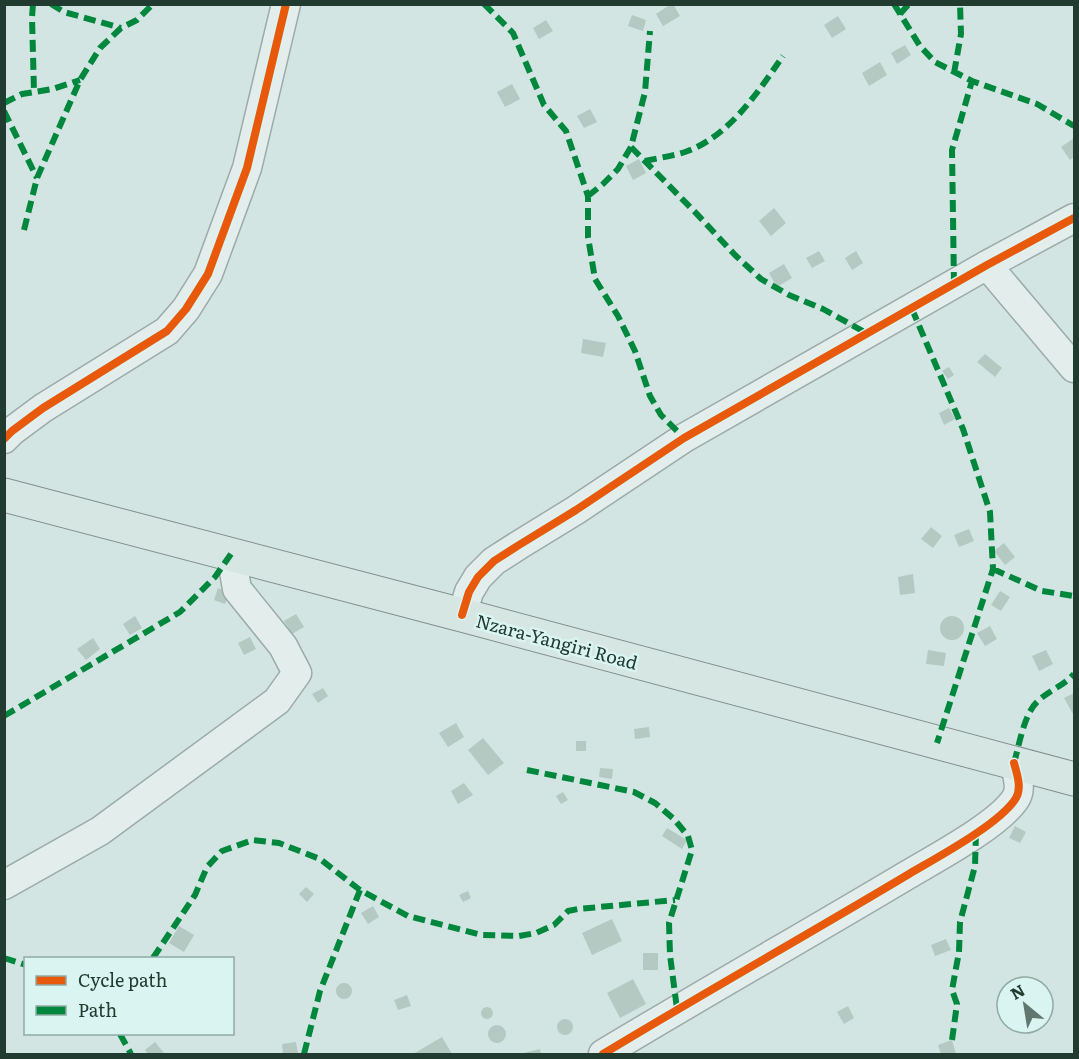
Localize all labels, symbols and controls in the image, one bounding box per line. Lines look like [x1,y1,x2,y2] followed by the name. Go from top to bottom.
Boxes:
[473,606,641,676] street label: Nzara-Yangiri Road
[24,957,234,1035] legend
[78,966,167,993] text: Cycle path
[995,975,1055,1035] north arrow
[1005,977,1029,1005] text: N
[78,996,117,1023] text: Path

